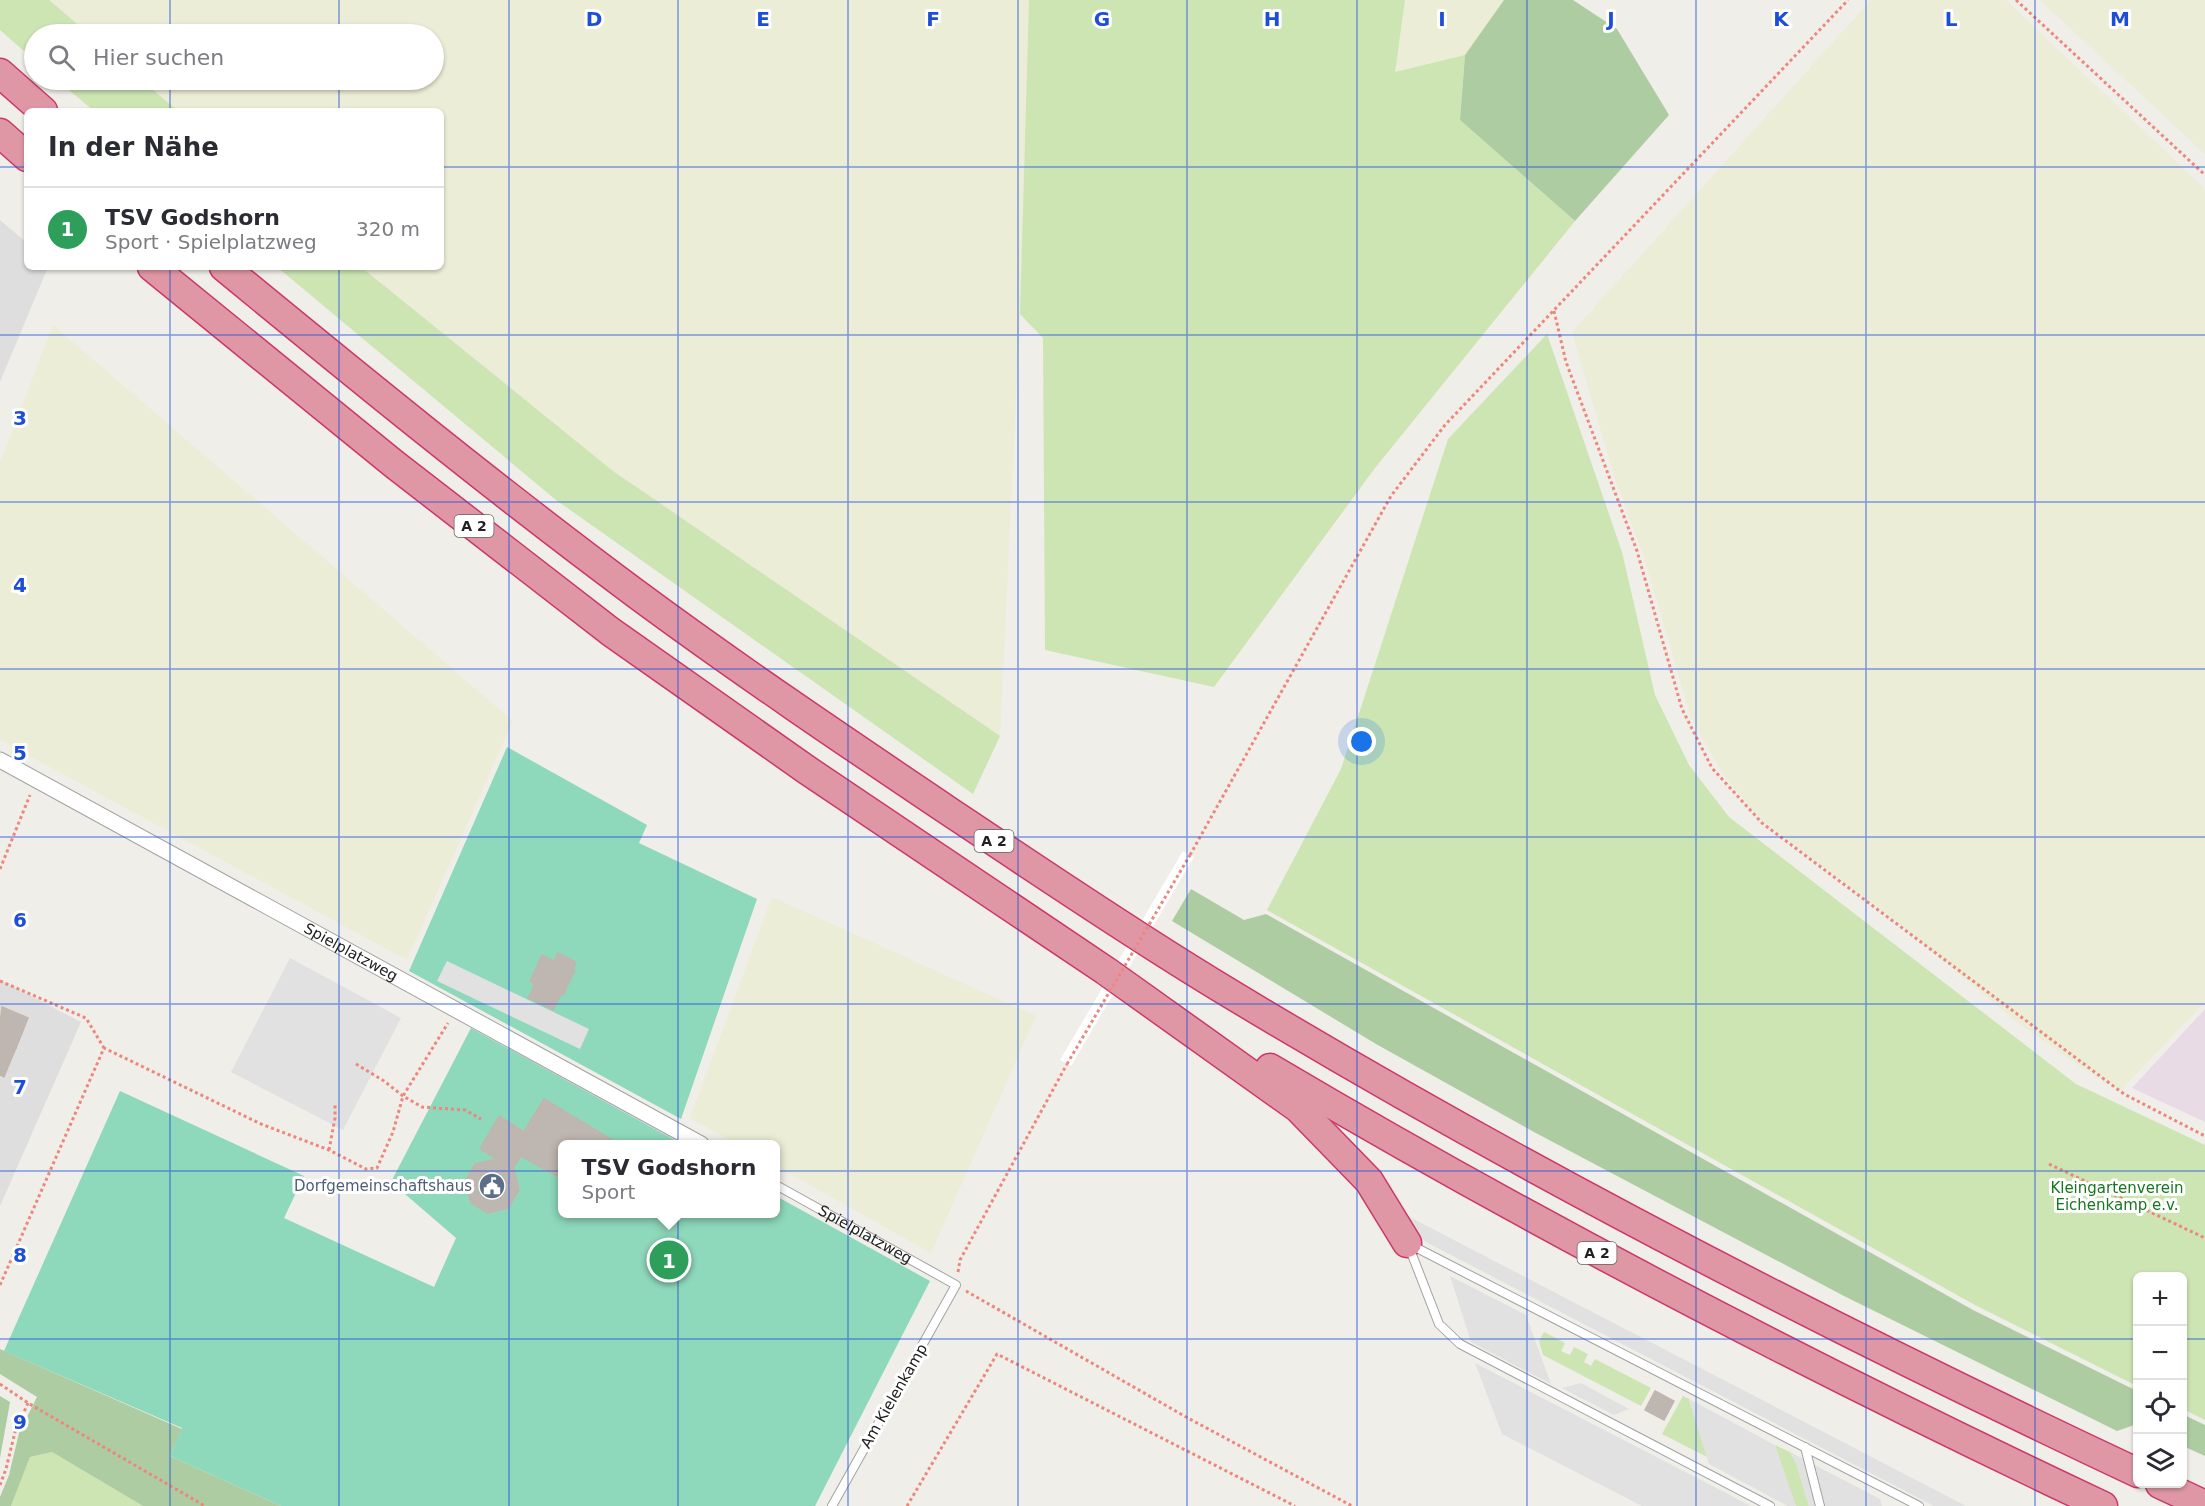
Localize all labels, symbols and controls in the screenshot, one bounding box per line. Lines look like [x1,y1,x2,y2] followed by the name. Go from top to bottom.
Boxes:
[586,7,602,31] text: D
[756,7,770,31] text: E
[926,7,940,31] text: F
[1094,7,1110,31] text: G
[1264,7,1280,31] text: H
[1438,7,1446,31] text: I
[1605,7,1615,31] text: J
[1773,7,1790,31] text: K
[1945,7,1958,31] text: L
[2110,7,2130,31] text: M
[24,24,444,90] search box
[45,41,78,74] icon: search
[93,45,224,70] text: Hier suchen
[48,132,219,162] text: In der Nähe
[105,205,280,230] text: TSV Godshorn
[61,217,74,241] text: 1
[356,217,420,241] text: 320 m
[105,230,317,254] text: Sport · Spielplatzweg
[13,406,27,430] text: 3
[454,515,494,537] road number: A 2
[13,573,27,597] text: 4
[1347,727,1376,756] your location
[13,741,27,765] text: 5
[974,830,1014,852] road number: A 2
[13,908,27,932] text: 6
[301,919,401,985] street label: Spielplatzweg
[13,1075,27,1099] text: 7
[558,1140,780,1218] popup
[582,1155,756,1180] text: TSV Godshorn
[477,1171,507,1201] public building icon: Dorfgemeinschaftshaus
[294,1177,472,1195] place label: Dorfgemeinschaftshaus
[2050,1179,2184,1214] park label: Kleingartenverein Eichenkamp e.v.
[582,1180,635,1204] text: Sport
[815,1201,915,1268] street label: Spielplatzweg
[650,1238,688,1282] pin: 1
[1578,1242,1616,1264] road number: A 2
[13,1243,27,1267] text: 8
[2133,1272,2187,1488] map controls
[2133,1272,2187,1326] button: +
[2133,1326,2187,1380] button: −
[857,1341,931,1451] street label: Am Kielenkamp
[2133,1380,2187,1434] button: locate
[13,1410,27,1434] text: 9
[2133,1434,2187,1488] button: layers

